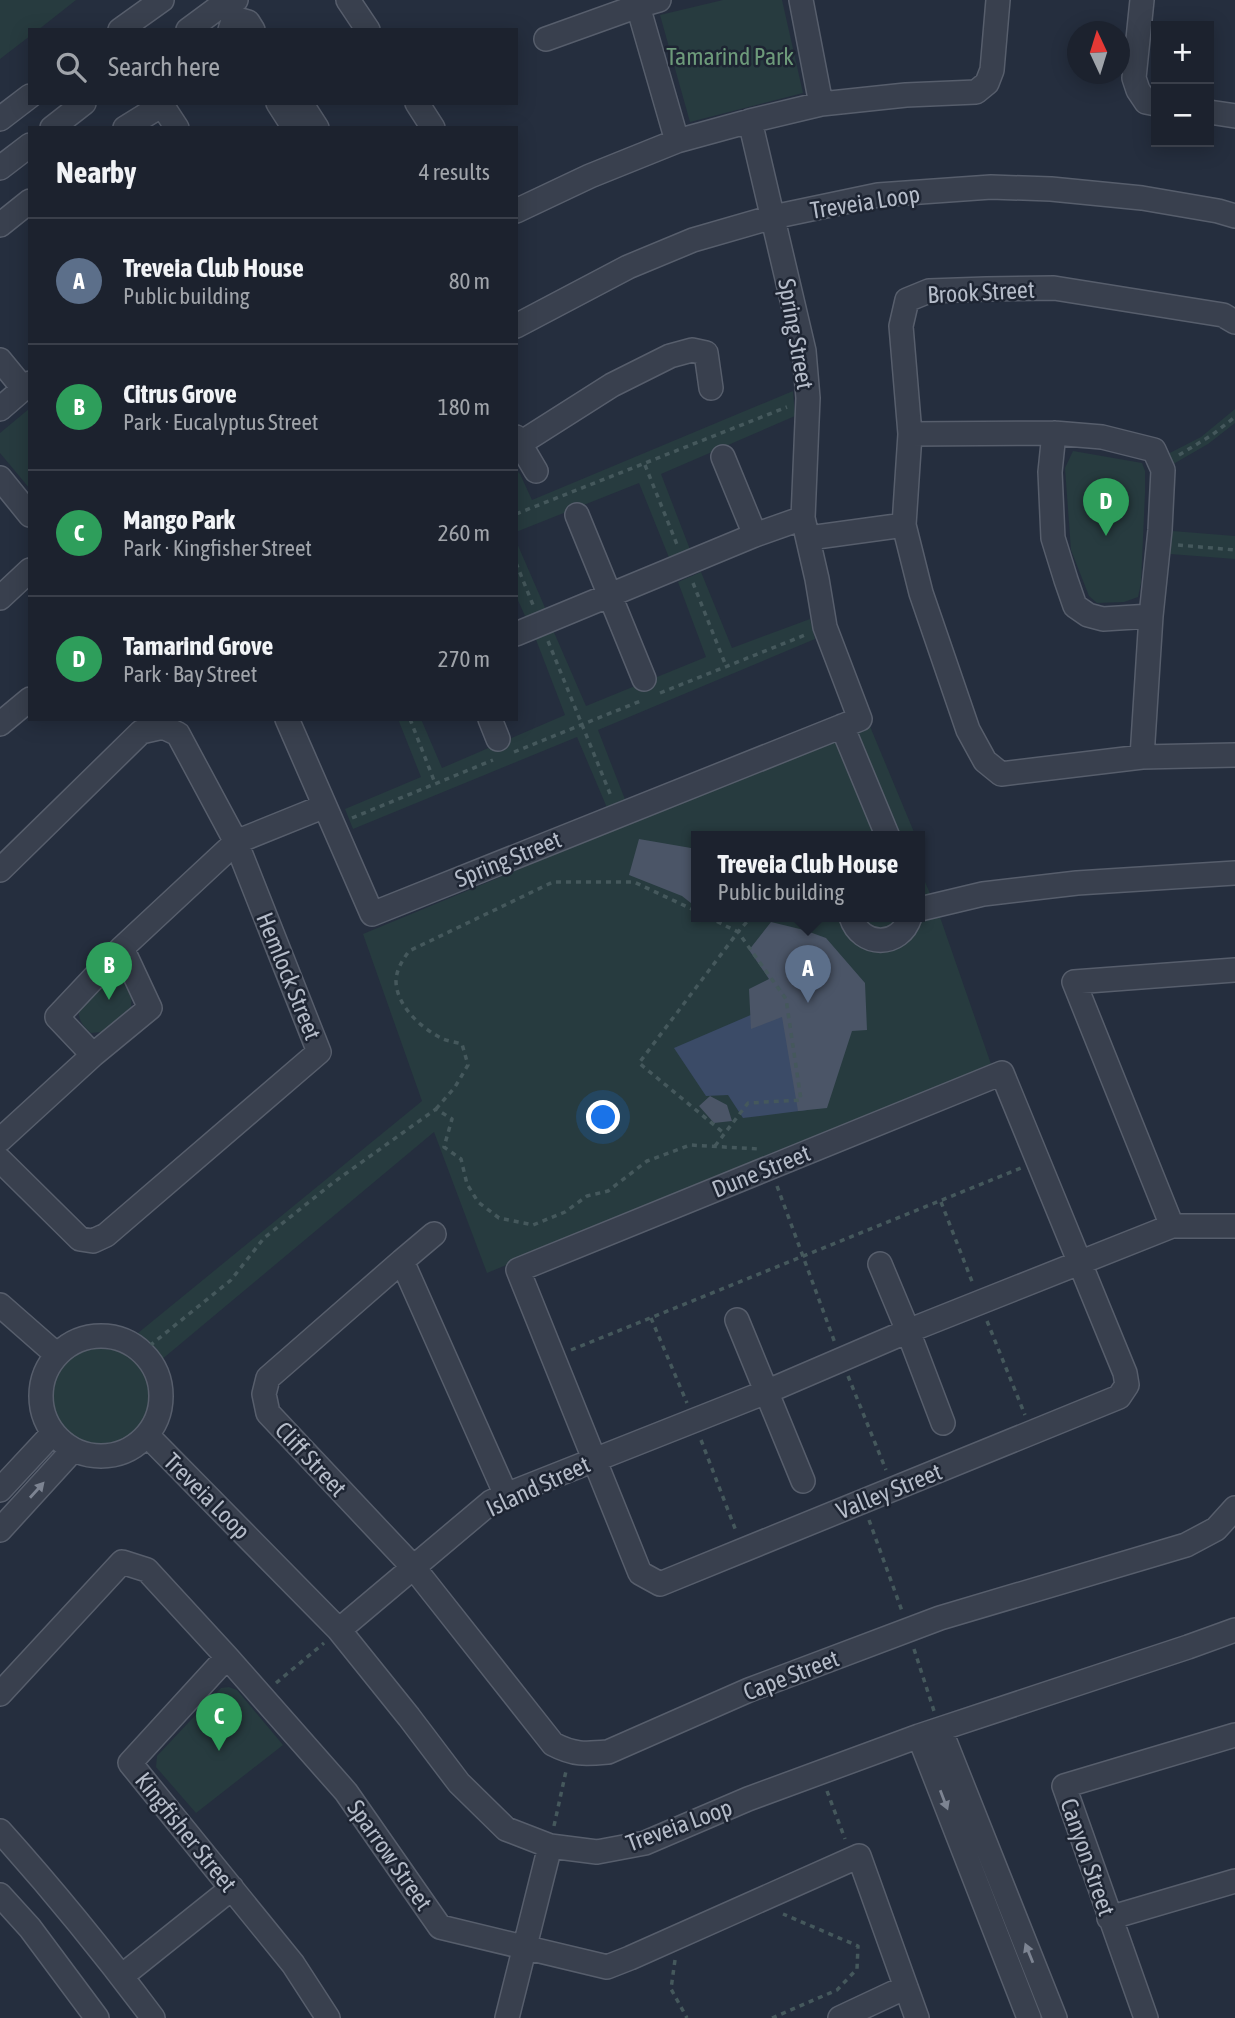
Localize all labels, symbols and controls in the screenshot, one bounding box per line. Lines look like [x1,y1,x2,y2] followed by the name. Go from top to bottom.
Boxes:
[1067,21,1130,84] north arrow
[1151,21,1214,147] map controls
[1151,21,1214,84] button: +
[28,28,518,105] search box
[666,43,794,70] park label: Tamarind Park
[52,48,90,86] icon: search
[108,52,220,82] text: Search here
[1151,84,1214,147] button: −
[56,155,136,189] text: Nearby
[419,159,490,185] text: 4 results
[808,180,922,224] street label: Treveia Loop
[123,253,304,283] text: Treveia Club House
[73,268,85,294] text: A
[449,268,490,294] text: 80 m
[927,276,1035,308] street label: Brook Street
[773,277,819,392] street label: Spring Street
[123,283,250,309] text: Public building
[123,379,237,409] text: Citrus Grove
[74,394,84,420] text: B
[438,394,490,420] text: 180 m
[123,409,318,435] text: Park · Eucalyptus Street
[1083,478,1129,536] pin: D
[123,505,235,535] text: Mango Park
[74,520,84,546] text: C
[438,520,490,546] text: 260 m
[123,535,312,561] text: Park · Kingfisher Street
[123,631,273,661] text: Tamarind Grove
[73,646,85,672] text: D
[438,646,490,672] text: 270 m
[123,661,257,687] text: Park · Bay Street
[451,825,565,892] street label: Spring Street
[691,831,925,922] popup
[718,849,898,879] text: Treveia Club House
[718,879,844,905] text: Public building
[251,908,327,1044] street label: Hemlock Street
[86,942,132,1000] pin: B
[785,945,831,1003] pin: A
[586,1100,620,1134] your location
[708,1139,814,1203] street label: Dune Street
[270,1416,352,1502] street label: Cliff Street
[158,1447,256,1545] street label: Treveia Loop
[482,1450,594,1522] street label: Island Street
[832,1458,946,1524] street label: Valley Street
[28,1482,44,1499] one-way arrow
[739,1644,843,1706] street label: Cape Street
[196,1693,242,1751] pin: C
[130,1767,242,1897] street label: Kingfisher Street
[938,1789,949,1810] one-way arrow
[622,1793,736,1857] street label: Treveia Loop
[342,1795,438,1915] street label: Sparrow Street
[1055,1795,1121,1919] street label: Canyon Street
[1024,1943,1035,1964] one-way arrow

